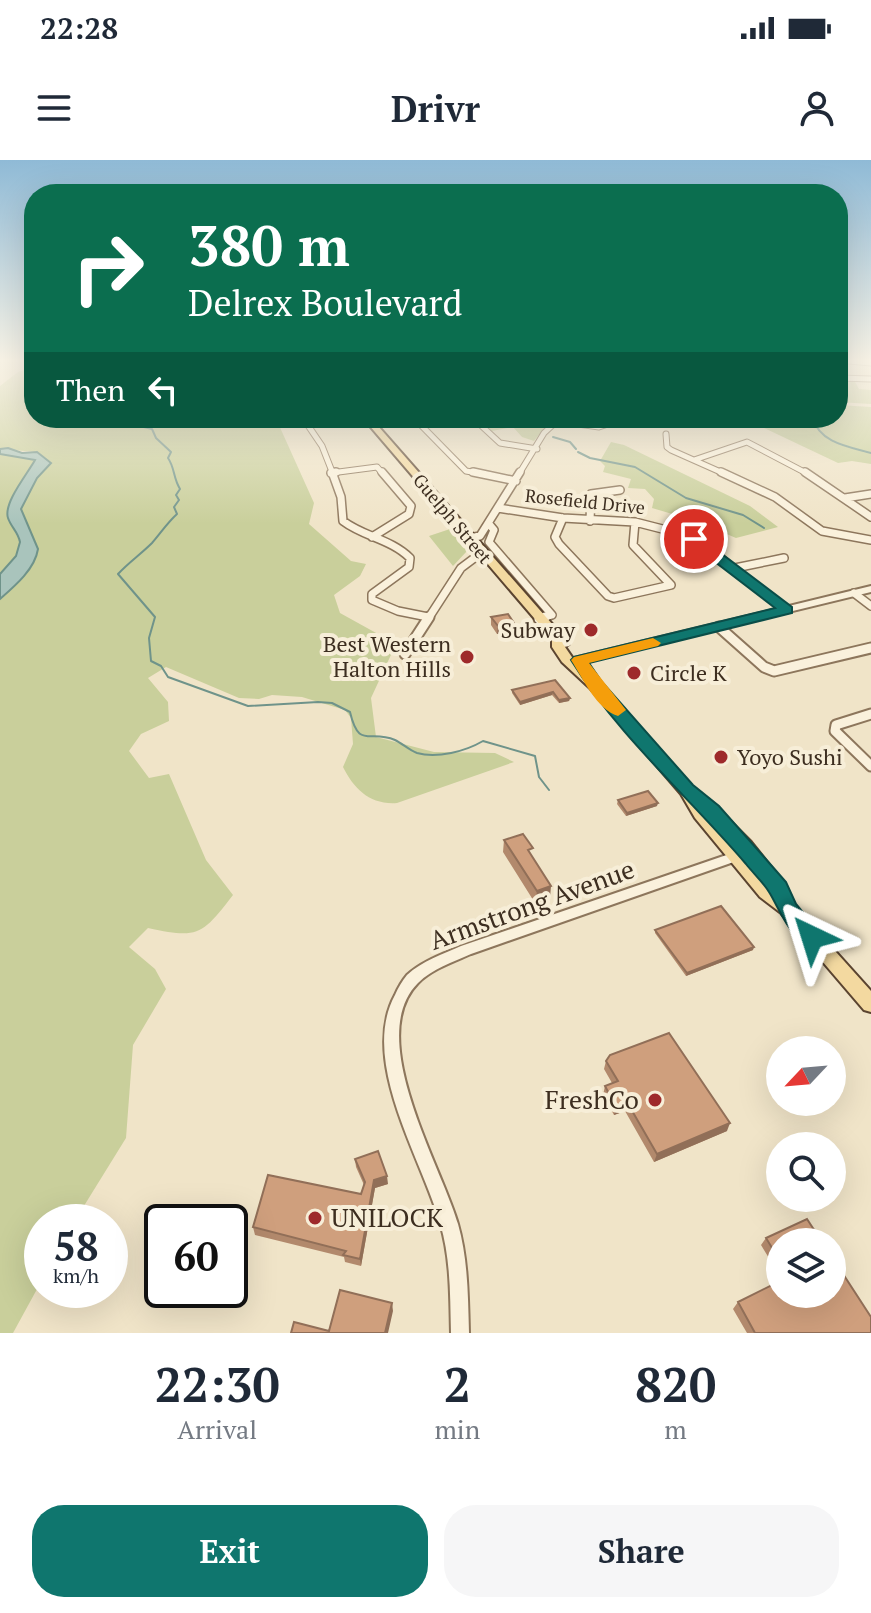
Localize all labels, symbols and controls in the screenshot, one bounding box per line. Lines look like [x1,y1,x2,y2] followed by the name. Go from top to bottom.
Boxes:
[40,8,118,48] text: 22:28
[391,85,480,132] text: Drivr
[32,86,76,130] icon: menu
[795,86,839,130] icon: person
[188,208,350,282] text: 380 m
[56,216,160,320] icon: right
[188,279,462,326] text: Delrex Boulevard
[141,368,185,412] icon: left
[56,370,125,410] text: Then
[408,468,498,569] street label: Guelph Street
[524,483,646,519] street label: Rosefield Drive
[660,505,728,573] pin
[672,517,716,561] icon: arrive
[501,615,576,644] place label: Subway
[582,621,600,639] marker: Subway
[323,629,451,683] place label: Best Western Halton Hills
[458,648,476,666] marker: Best Western Halton Hills
[650,658,728,687] place label: Circle K
[625,664,643,682] marker: Circle K
[737,742,843,771] place label: Yoyo Sushi
[712,748,730,766] marker: Yoyo Sushi
[425,851,639,957] street label: Armstrong Avenue
[770,895,854,979] position arrow
[766,1036,846,1116] north arrow
[766,1036,846,1308] map controls
[545,1082,639,1116] place label: FreshCo
[646,1091,664,1109] marker: FreshCo
[766,1132,846,1212] button: search
[331,1200,443,1234] place label: UNILOCK
[144,1204,248,1308] speed limit sign: 60
[306,1209,324,1227] marker: UNILOCK
[53,1219,99,1272] text: 58
[766,1228,846,1308] button: layers
[53,1262,99,1289] text: km/h
[155,1352,280,1416] text: 22:30
[444,1352,471,1416] text: 2
[635,1352,716,1416] text: 820
[177,1412,257,1446] text: Arrival
[434,1412,480,1446] text: min
[664,1412,687,1446] text: m
[32,1505,428,1597] button: Exit
[444,1505,839,1597] button: Share

